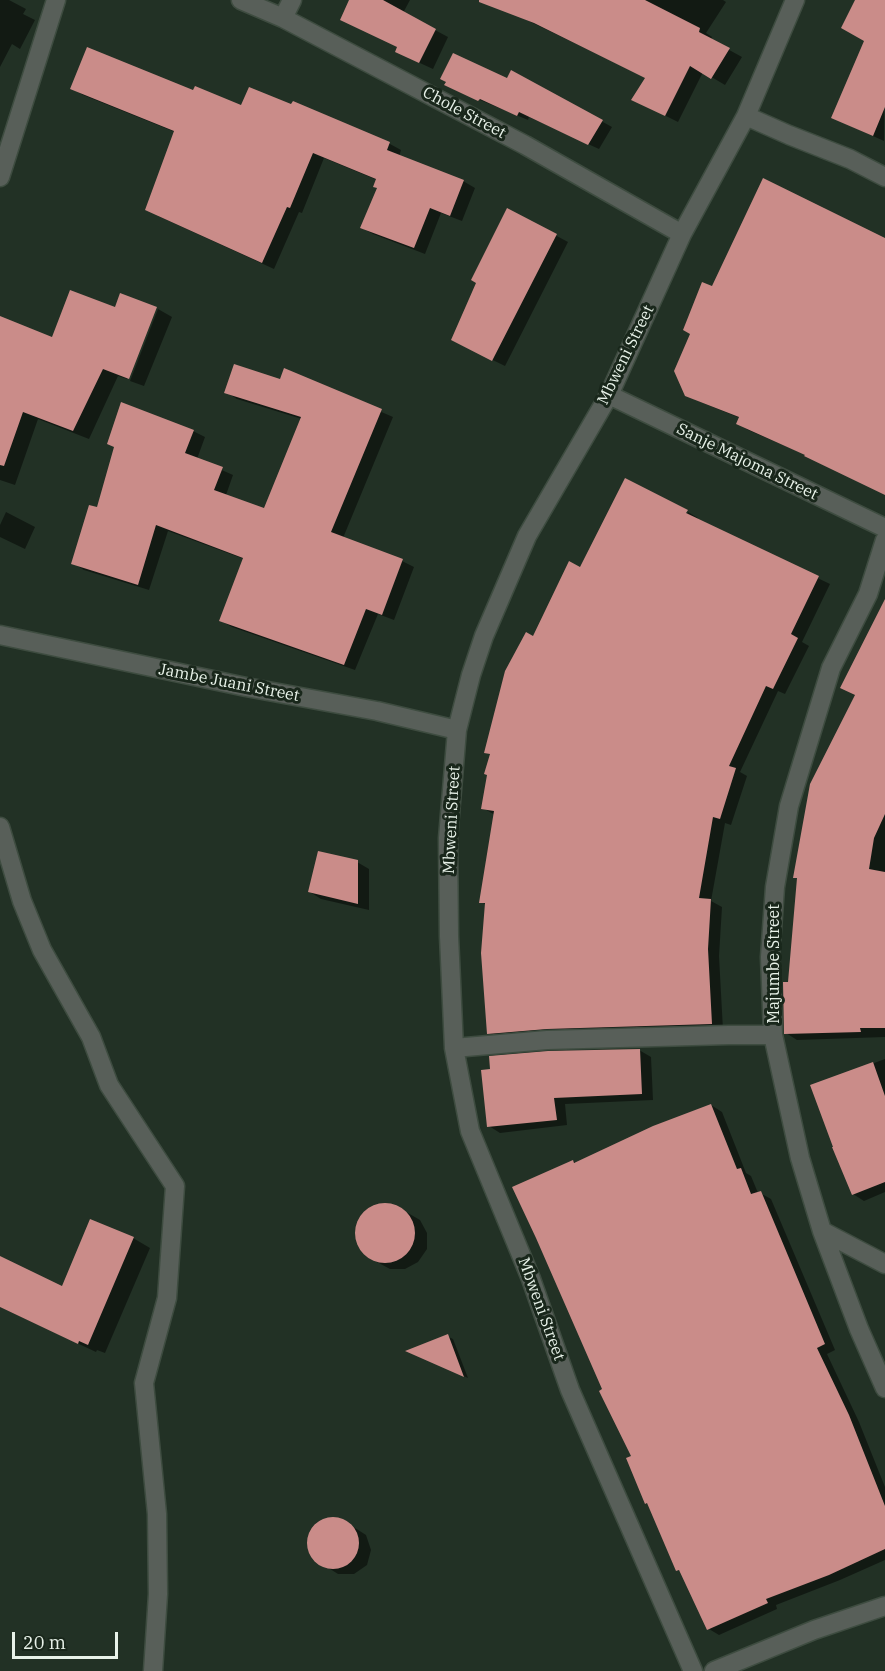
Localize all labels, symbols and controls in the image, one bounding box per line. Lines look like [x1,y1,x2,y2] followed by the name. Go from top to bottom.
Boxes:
[419,83,509,143] street label: Chole Street
[594,302,658,408] street label: Mbweni Street
[673,419,821,505] street label: Sanje Majoma Street
[157,660,301,706] street label: Jambe Juani Street
[440,765,464,875] street label: Mbweni Street
[764,904,784,1024] street label: Majumbe Street
[513,1255,569,1363] street label: Mbweni Street
[15,1620,122,1658] scale bar
[23,1631,66,1654] text: 20 m

